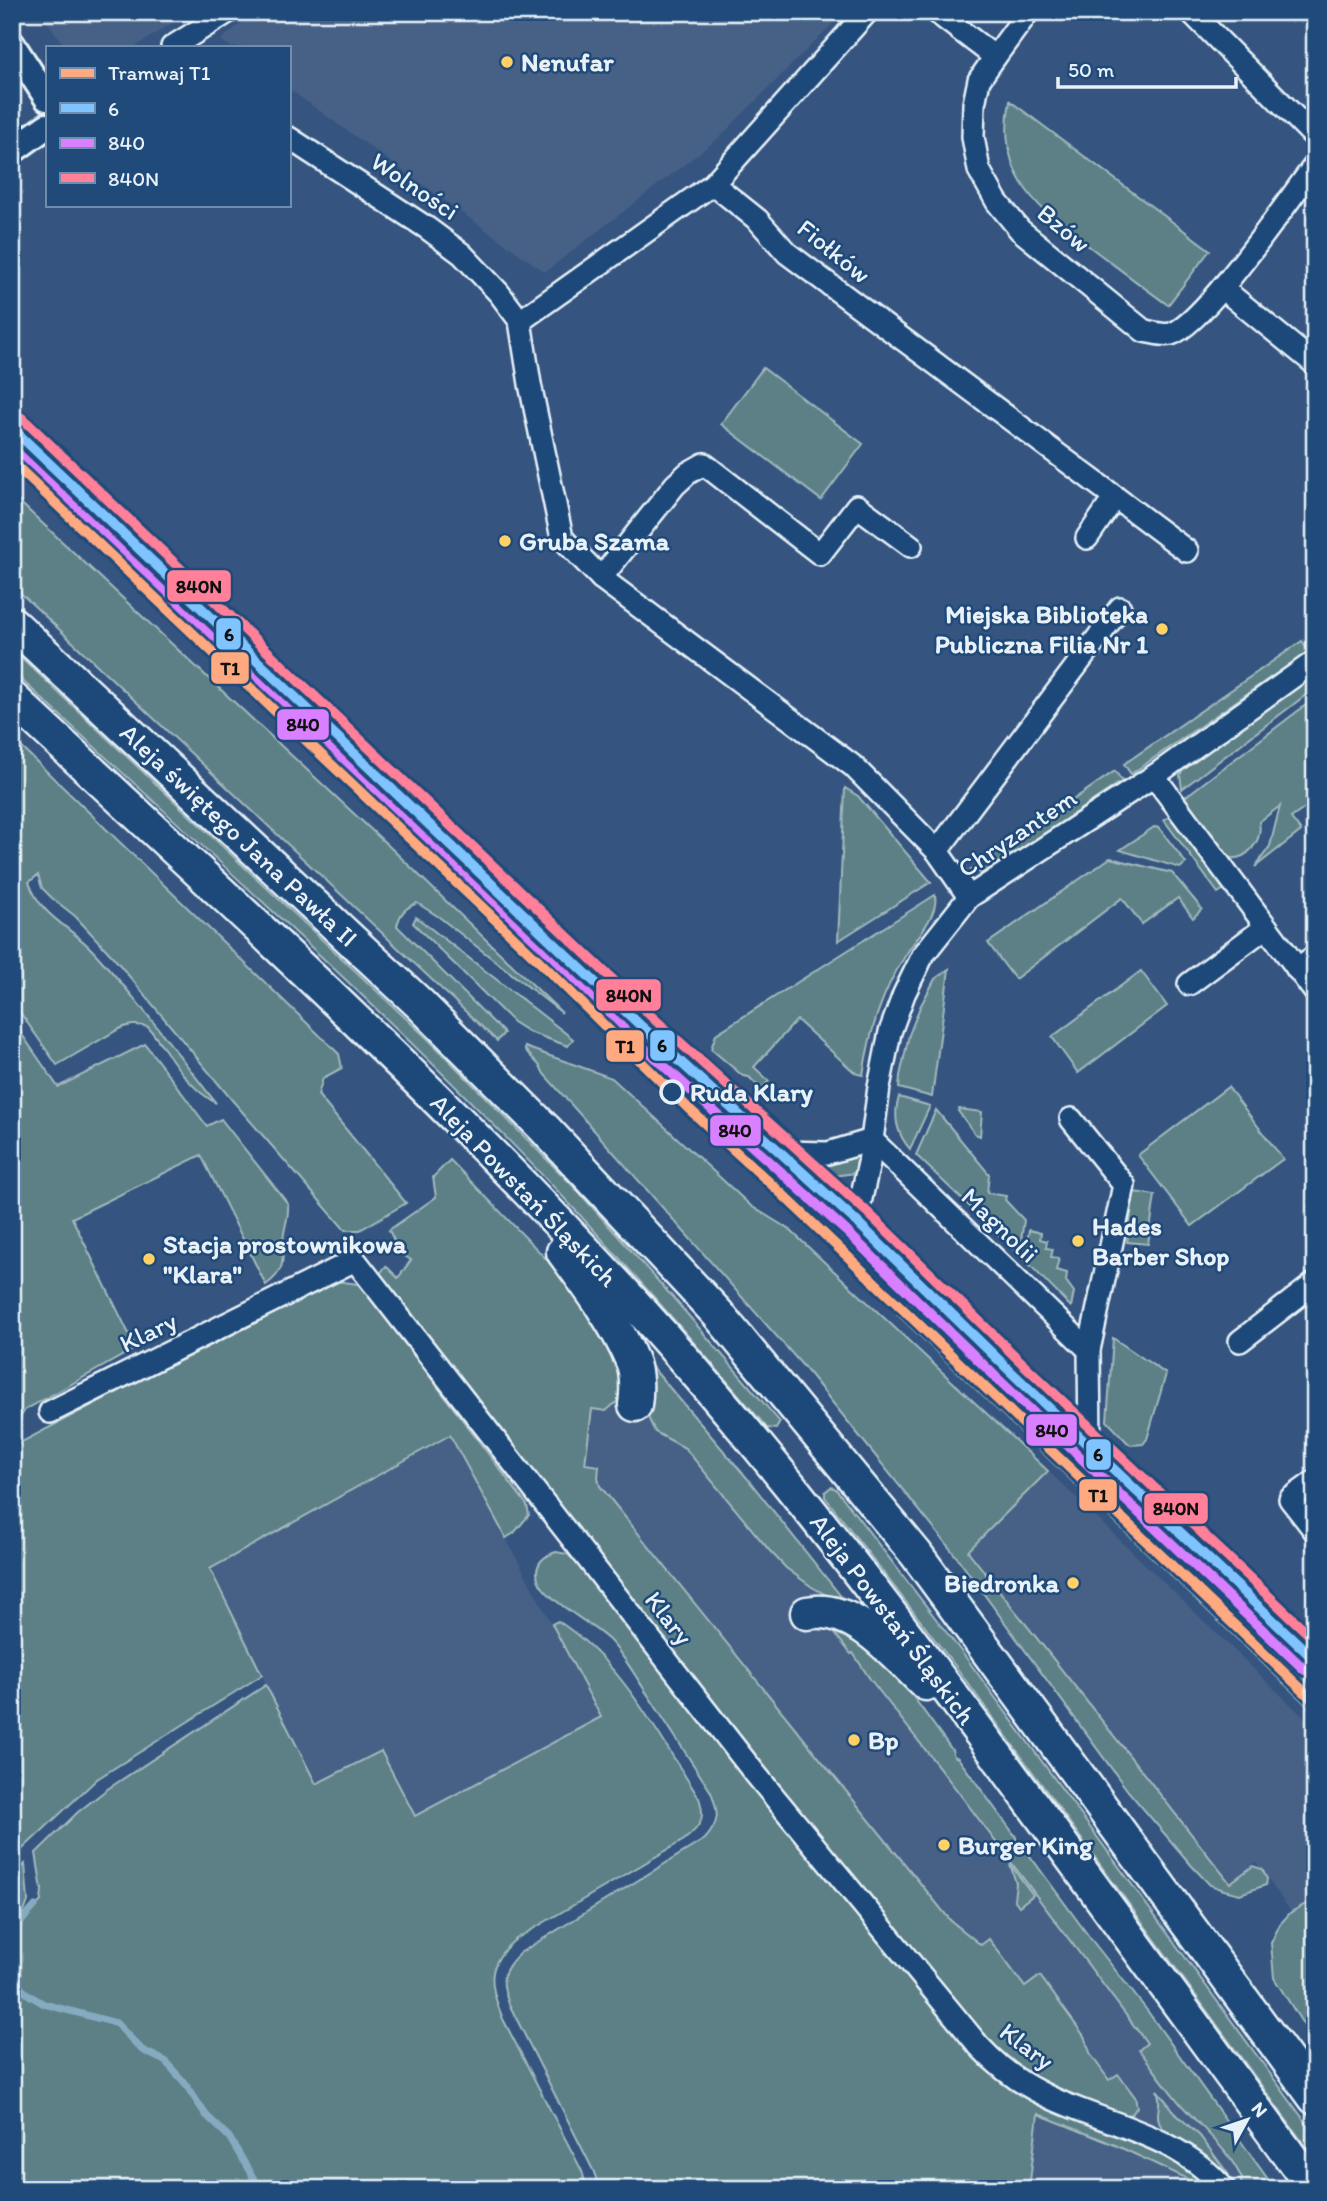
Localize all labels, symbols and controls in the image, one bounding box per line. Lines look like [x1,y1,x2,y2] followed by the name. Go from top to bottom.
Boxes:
[46,46,290,206] legend
[521,46,614,78] place label: Nenufar
[1058,46,1236,90] scale bar
[499,54,515,70] marker: Nenufar
[1068,57,1115,82] text: 50 m
[108,60,211,85] text: Tramwaj T1
[108,96,119,121] text: 6
[108,130,145,155] text: 840
[365,145,465,227] street label: Wolności
[108,166,159,191] text: 840N
[1031,196,1097,260] street label: Bzów
[791,212,877,290] street label: Fiołków
[519,525,670,557] place label: Gruba Szama
[497,533,513,549] marker: Gruba Szama
[166,569,232,603] line badge: 840N
[176,575,222,598] text: 840N
[935,598,1148,660] place label: Miejska Biblioteka Publiczna Filia Nr 1
[215,617,242,651] line badge: 6
[1154,621,1170,637] marker: Miejska Biblioteka Publiczna Filia Nr 1
[224,623,234,646] text: 6
[210,651,250,685] line badge: T1
[219,657,240,680] text: T1
[276,708,330,741] line badge: 840
[286,713,320,736] text: 840
[114,717,364,953] street label: Aleja świętego Jana Pawła II
[952,782,1083,884] street label: Chryzantem
[595,978,662,1012] line badge: 840N
[606,984,652,1007] text: 840N
[605,1029,645,1063] line badge: T1
[649,1029,676,1062] line badge: 6
[657,1034,667,1057] text: 6
[614,1035,635,1058] text: T1
[690,1076,814,1108] place label: Ruda Klary
[660,1080,684,1104] marker: Ruda Klary
[424,1087,624,1293] street label: Aleja Powstań Śląskich
[709,1114,762,1147] line badge: 840
[718,1119,752,1142] text: 840
[955,1180,1045,1270] street label: Magnolii
[1092,1210,1230,1272] place label: Hades Barber Shop
[163,1228,407,1290] place label: Stacja prostownikowa "Klara"
[1070,1233,1086,1249] marker: Hades Barber Shop
[141,1251,157,1267] marker: Stacja prostownikowa "Klara"
[114,1305,182,1359] street label: Klary
[1025,1413,1078,1447] line badge: 840
[1035,1419,1069,1442] text: 840
[1085,1438,1112,1471] line badge: 6
[1093,1443,1103,1466] text: 6
[1078,1478,1118,1512] line badge: T1
[1087,1484,1108,1507] text: T1
[1143,1492,1209,1525] line badge: 840N
[1153,1497,1199,1520] text: 840N
[803,1507,983,1731] street label: Aleja Powstań Śląskich
[944,1567,1059,1599] place label: Biedronka
[1065,1575,1081,1591] marker: Biedronka
[638,1585,700,1651] street label: Klary
[868,1724,899,1756] place label: Bp
[846,1732,862,1748] marker: Bp
[958,1829,1093,1861] place label: Burger King
[936,1837,952,1853] marker: Burger King
[994,2015,1060,2077] street label: Klary
[1212,2086,1282,2156] north arrow
[1247,2097,1273,2122] text: N

